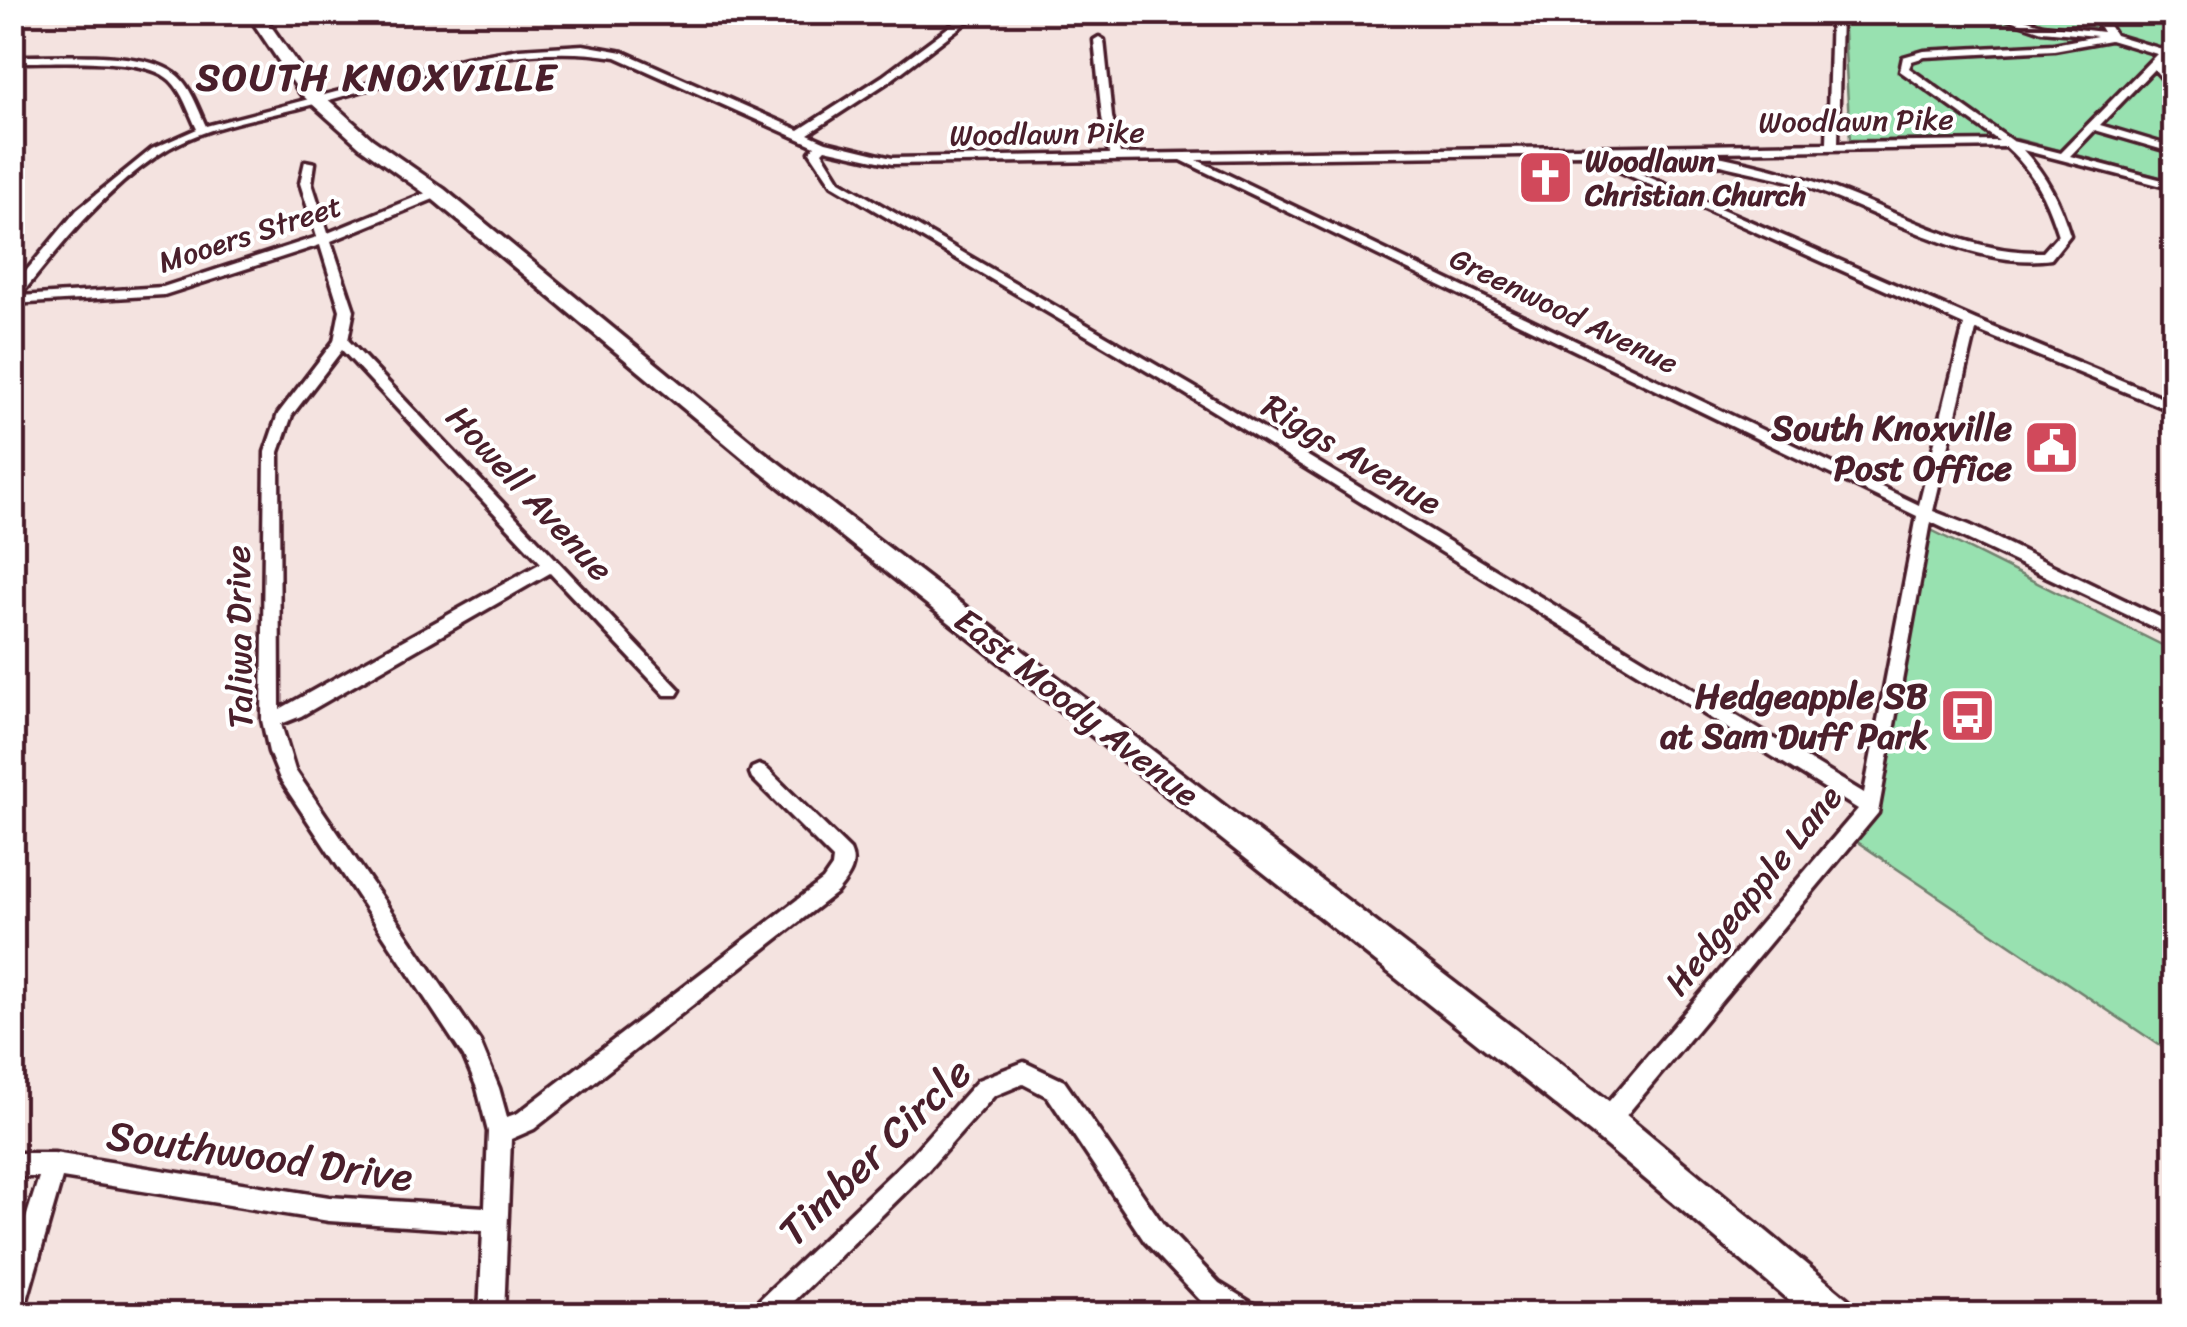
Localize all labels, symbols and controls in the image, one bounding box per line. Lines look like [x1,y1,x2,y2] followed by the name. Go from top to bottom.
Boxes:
[195,44,558,111] district label: SOUTH KNOXVILLE
[1758,92,1954,150] street label: Woodlawn Pike
[949,105,1145,163] street label: Woodlawn Pike
[1584,134,1807,222] place label: Woodlawn Christian Church
[1516,148,1576,208] church icon: Woodlawn Christian Church
[151,179,349,289] street label: Mooers Street
[1440,232,1688,390] street label: Greenwood Avenue
[1250,376,1454,533] street label: Riggs Avenue
[430,389,630,597] street label: Howell Avenue
[1770,397,2012,499] place label: South Knoxville Post Office
[2021,418,2081,478] public building icon: South Knoxville Post Office
[206,545,272,729] street label: Taliwa Drive
[940,591,1214,823] street label: East Moody Avenue
[1659,665,1928,767] place label: Hedgeapple SB at Sam Duff Park
[1937,686,1997,746] bus stop icon: Hedgeapple SB at Sam Duff Park
[1648,770,1858,1010] street label: Hedgeapple Lane
[759,1039,990,1265] street label: Timber Circle
[102,1098,418,1214] street label: Southwood Drive

